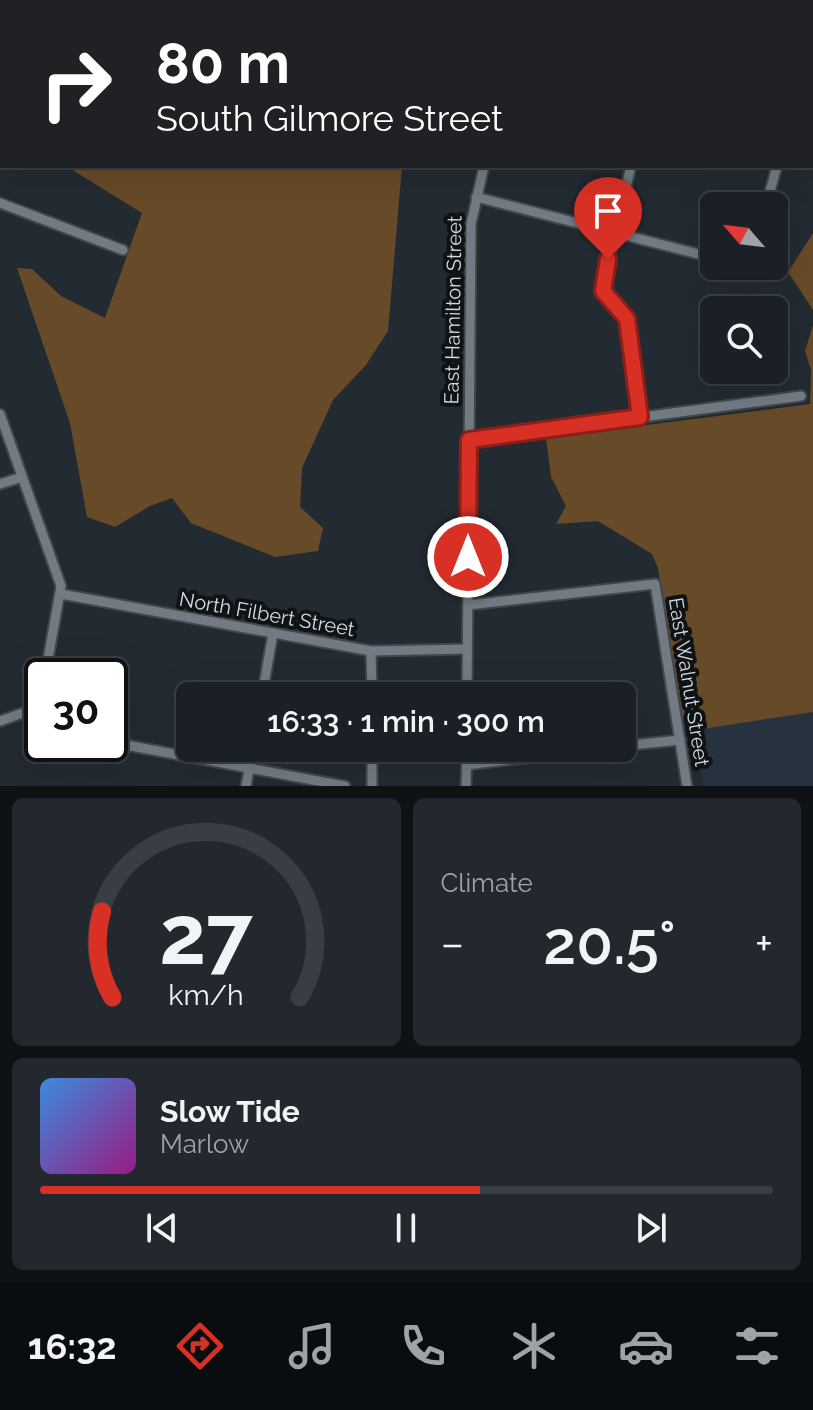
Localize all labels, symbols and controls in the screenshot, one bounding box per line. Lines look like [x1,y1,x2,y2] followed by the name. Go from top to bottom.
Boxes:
[156,30,290,96] text: 80 m
[24,32,128,136] icon: right
[156,97,503,139] text: South Gilmore Street
[574,177,642,259] pin
[586,189,630,233] icon: arrive
[700,192,788,280] north arrow
[700,192,788,384] map controls
[439,215,467,405] street label: East Hamilton Street
[700,296,788,384] button: search
[426,515,510,599] position arrow
[177,587,357,641] street label: North Filbert Street
[664,596,714,769] street label: East Walnut Street
[24,658,128,762] speed limit sign: 30
[267,704,545,739] text: 16:33 · 1 min · 300 m
[441,868,533,898] text: Climate
[159,886,253,983] text: 27
[543,908,676,978] text: 20.5°
[441,918,464,969] text: −
[755,918,773,969] text: +
[169,978,244,1012] text: km/h
[160,1094,300,1129] text: Slow Tide
[160,1129,249,1159] text: Marlow
[140,1206,184,1250] icon: previous
[384,1206,428,1250] icon: pause
[629,1206,673,1250] icon: next
[172,1318,228,1374] icon: directions
[284,1318,340,1374] icon: music
[395,1318,451,1374] icon: phone
[506,1318,562,1374] icon: climate
[618,1318,674,1374] icon: car
[729,1318,785,1374] icon: filters
[28,1325,117,1367] text: 16:32

